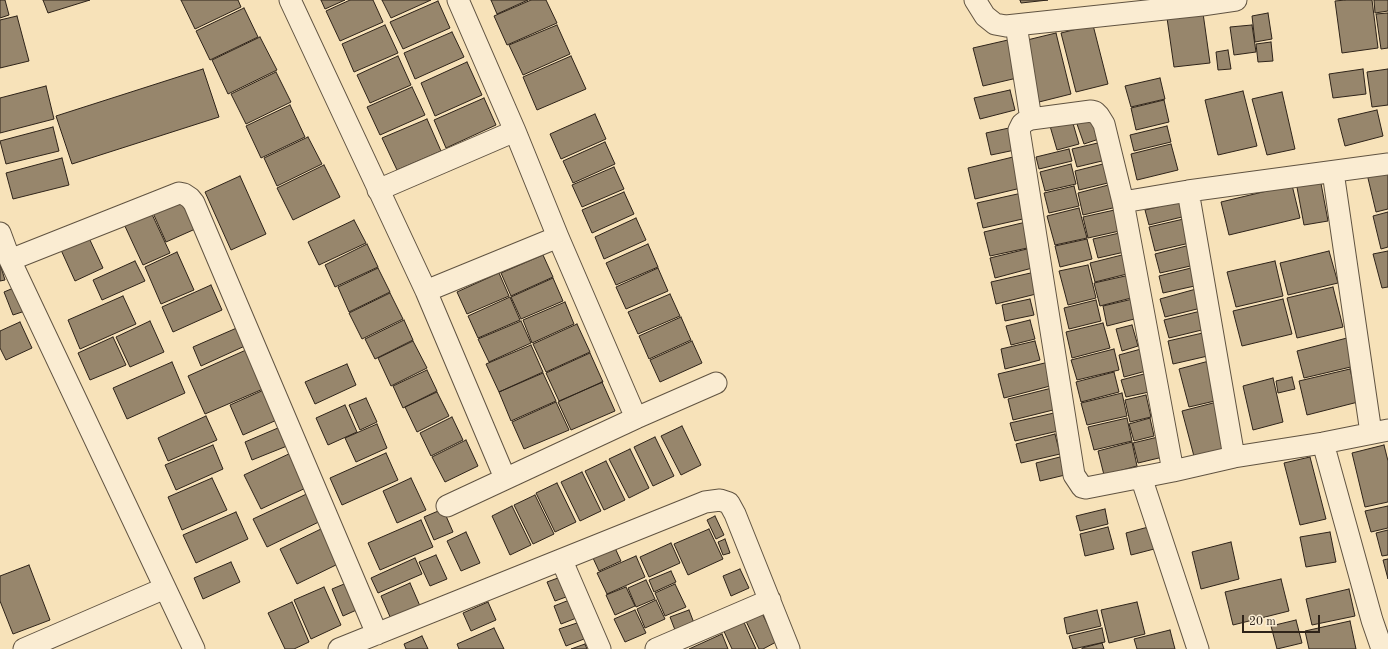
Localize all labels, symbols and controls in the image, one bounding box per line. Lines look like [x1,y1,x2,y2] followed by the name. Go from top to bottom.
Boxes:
[1244,607,1322,633] scale bar
[1249,616,1276,628] text: 20 m

